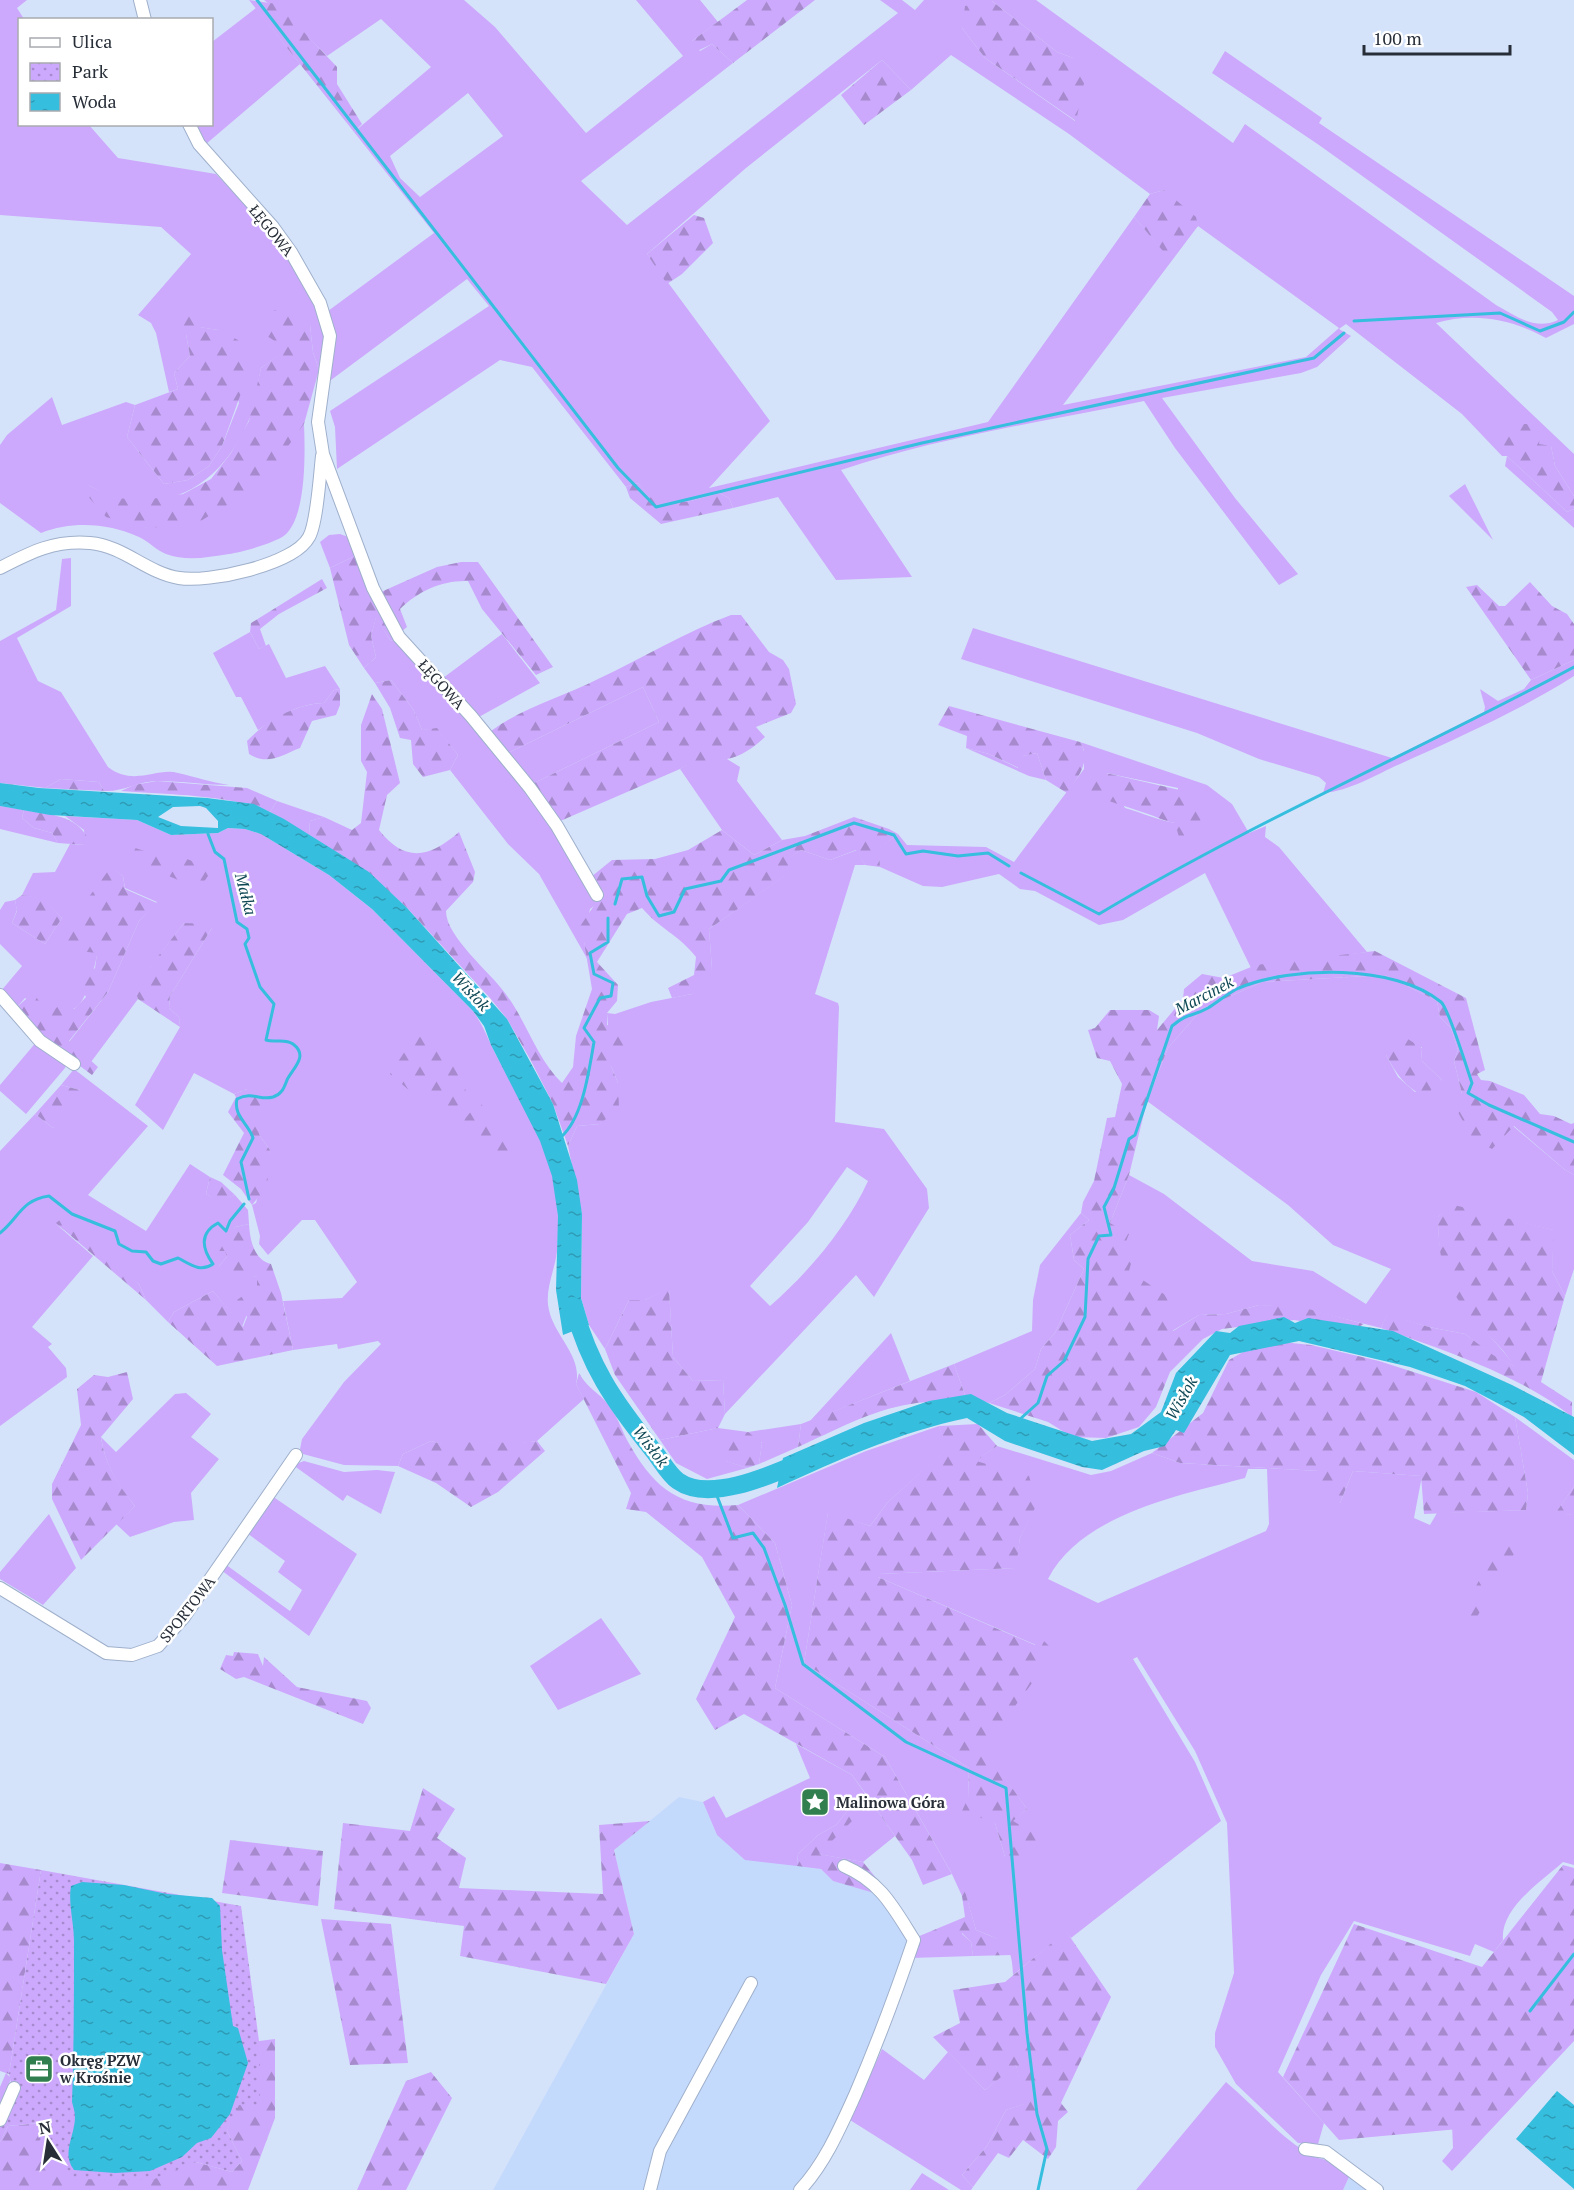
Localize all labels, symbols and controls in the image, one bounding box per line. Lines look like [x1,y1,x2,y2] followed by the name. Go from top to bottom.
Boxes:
[18,18,213,126] legend
[1364,18,1510,56] scale bar
[1373,26,1422,50] text: 100 m
[72,29,112,53] text: Ulica
[72,59,109,83] text: Park
[72,89,117,113] text: Woda
[245,200,299,261] street label: ŁĘGOWA
[414,655,470,714] street label: ŁĘGOWA
[230,869,262,918] water label: Małka
[447,966,495,1016] water label: Wisłok
[1170,970,1237,1020] water label: Marcinek
[1160,1372,1202,1424] water label: Wisłok
[628,1421,674,1471] water label: Wisłok
[155,1571,220,1646] street label: SPORTOWA
[799,1786,831,1818] place icon: Malinowa Góra
[836,1792,946,1812] place label: Malinowa Góra
[59,2050,141,2087] place label: Okręg PZW w Krośnie
[23,2053,55,2085] office icon: Okręg PZW w Krośnie
[18,2112,78,2172] north arrow
[37,2115,53,2139] text: N

